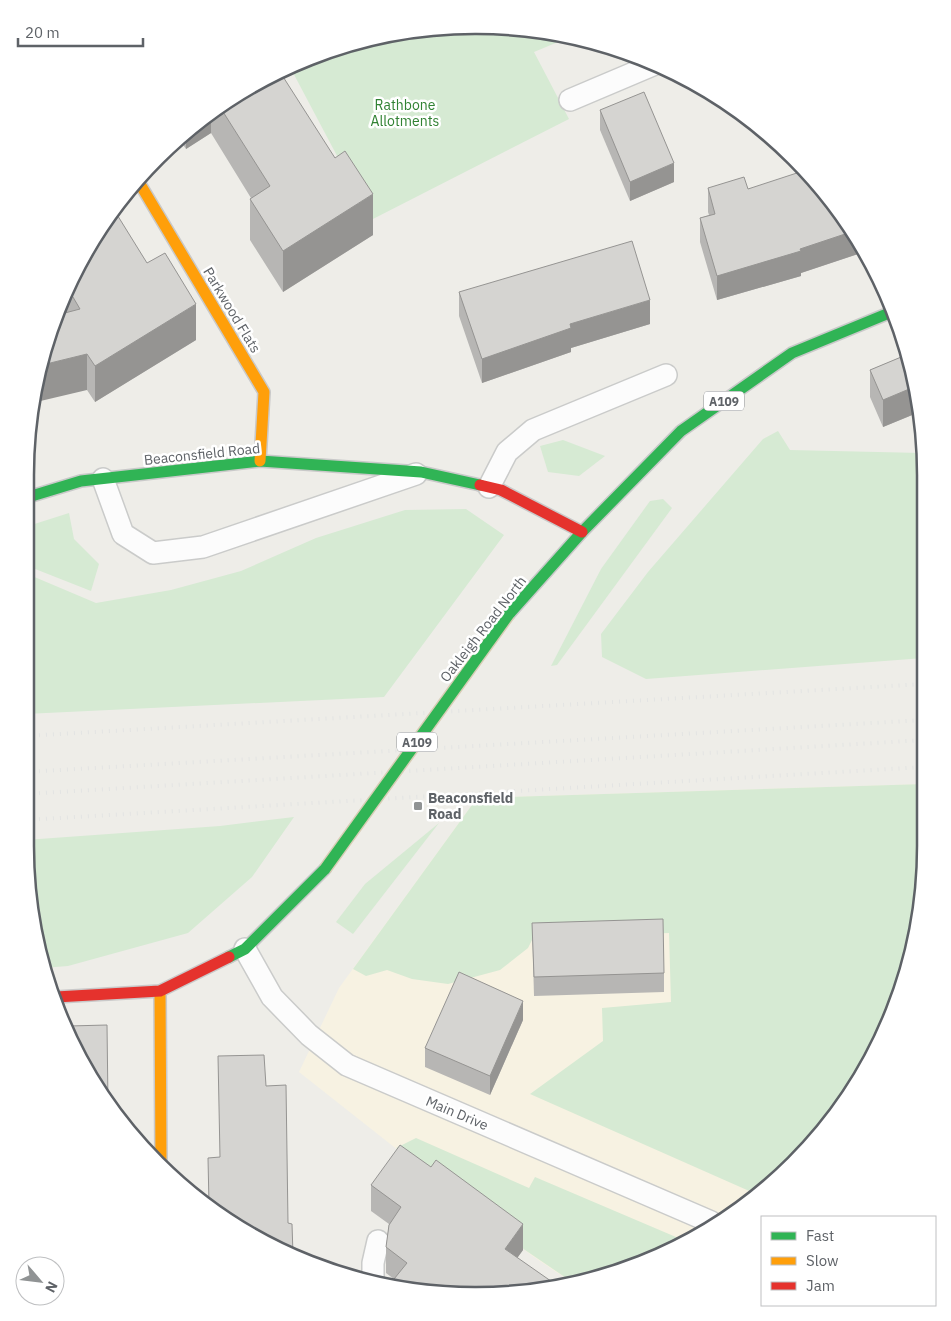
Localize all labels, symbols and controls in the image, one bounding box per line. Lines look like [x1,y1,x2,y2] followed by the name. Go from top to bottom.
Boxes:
[18,15,142,47] scale bar
[25,23,60,42] text: 20 m
[371,96,440,130] park label: Rathbone Allotments
[199,264,265,356] street label: Parkwood Flats
[704,392,744,411] road number: A109
[143,439,261,469] street label: Beaconsfield Road
[436,572,530,686] street label: Oakleigh Road North
[397,732,437,752] road number: A109
[428,789,513,823] place label: Beaconsfield Road
[412,800,424,812] marker: Beaconsfield Road
[423,1092,491,1134] street label: Main Drive
[761,1216,936,1306] legend
[806,1226,834,1245] text: Fast
[806,1251,839,1270] text: Slow
[15,1256,65,1306] north arrow
[806,1276,835,1295] text: Jam
[41,1278,62,1296] text: N

